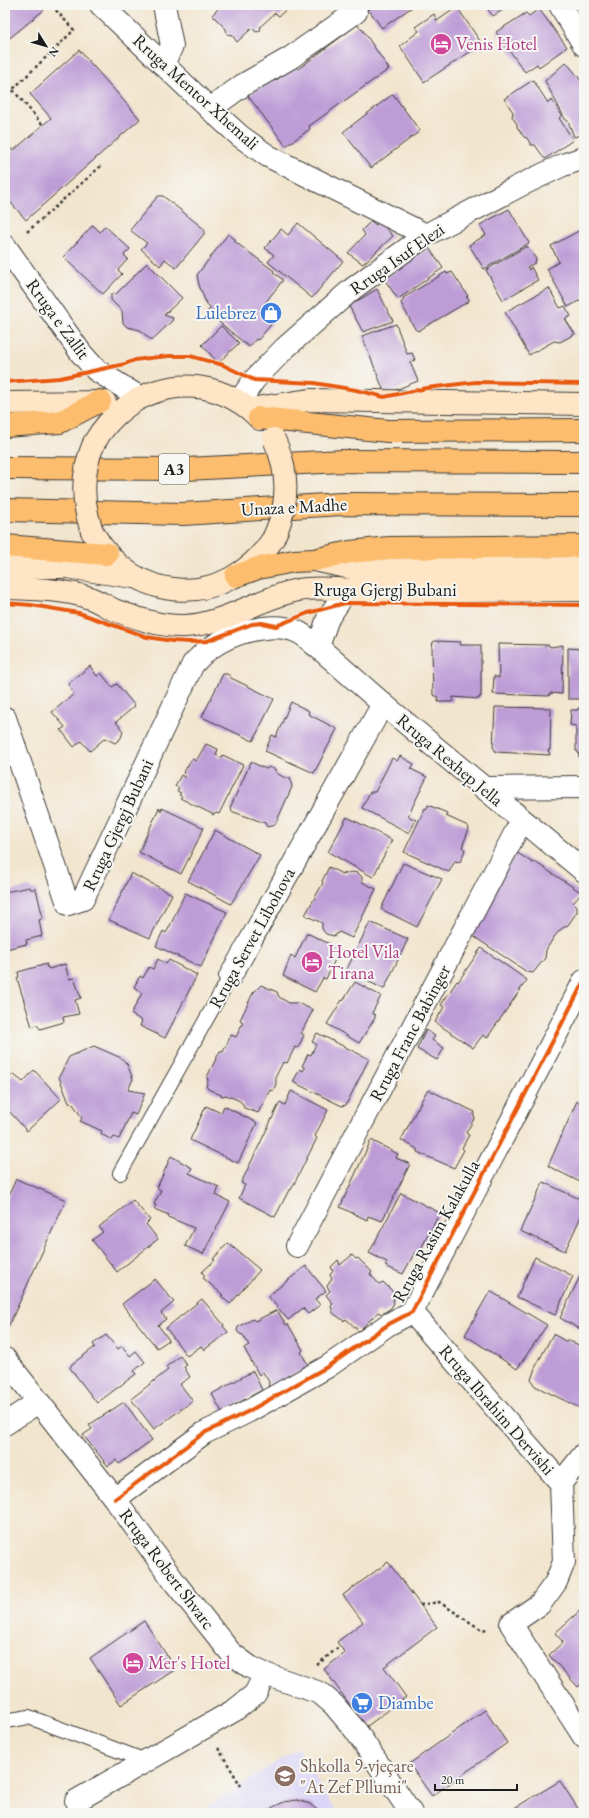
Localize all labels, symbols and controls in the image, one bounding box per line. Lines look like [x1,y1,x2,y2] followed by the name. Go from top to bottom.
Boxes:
[26,26,66,66] north arrow
[128,29,265,155] street label: Rruga Mentor Xhemali
[428,31,454,57] hotel icon: Venis Hotel
[456,32,537,55] place label: Venis Hotel
[46,44,62,60] text: N
[345,217,449,300] street label: Rruga Isuf Elezi
[21,274,96,364] street label: Rruga e Zallit
[258,300,284,326] shop icon: Lulebrez
[196,301,256,324] place label: Lulebrez
[159,454,189,484] road number: A3
[240,492,348,521] street label: Unaza e Madhe
[313,578,457,601] street label: Rruga Gjergj Bubani
[392,708,509,812] street label: Rruga Rexhep Jella
[77,755,158,895] street label: Rruga Gjergj Bubani
[203,863,300,1012] street label: Rruga Servet Libohova
[328,940,401,984] place label: Hotel Vila Tirana
[299,949,325,975] hotel icon: Hotel Vila Tirana
[364,960,455,1105] street label: Rruga Franc Babinger
[387,1155,485,1306] street label: Rruga Rasim Kalakulla
[435,1340,561,1480] street label: Rruga Ibrahim Dervishi
[114,1504,220,1634] street label: Rruga Robert Shvarc
[120,1650,146,1676] hotel icon: Mer's Hotel
[148,1651,230,1674] place label: Mer's Hotel
[349,1690,375,1716] supermarket icon: Diambe
[378,1691,433,1714] place label: Diambe
[300,1754,414,1798] place label: Shkolla 9-vjeçare "At Zef Pllumi"
[272,1763,298,1789] school or university icon: Shkolla 9-vjeçare "At Zef Pllumi"
[435,1766,517,1792] scale bar
[441,1772,465,1788] text: 20 m

